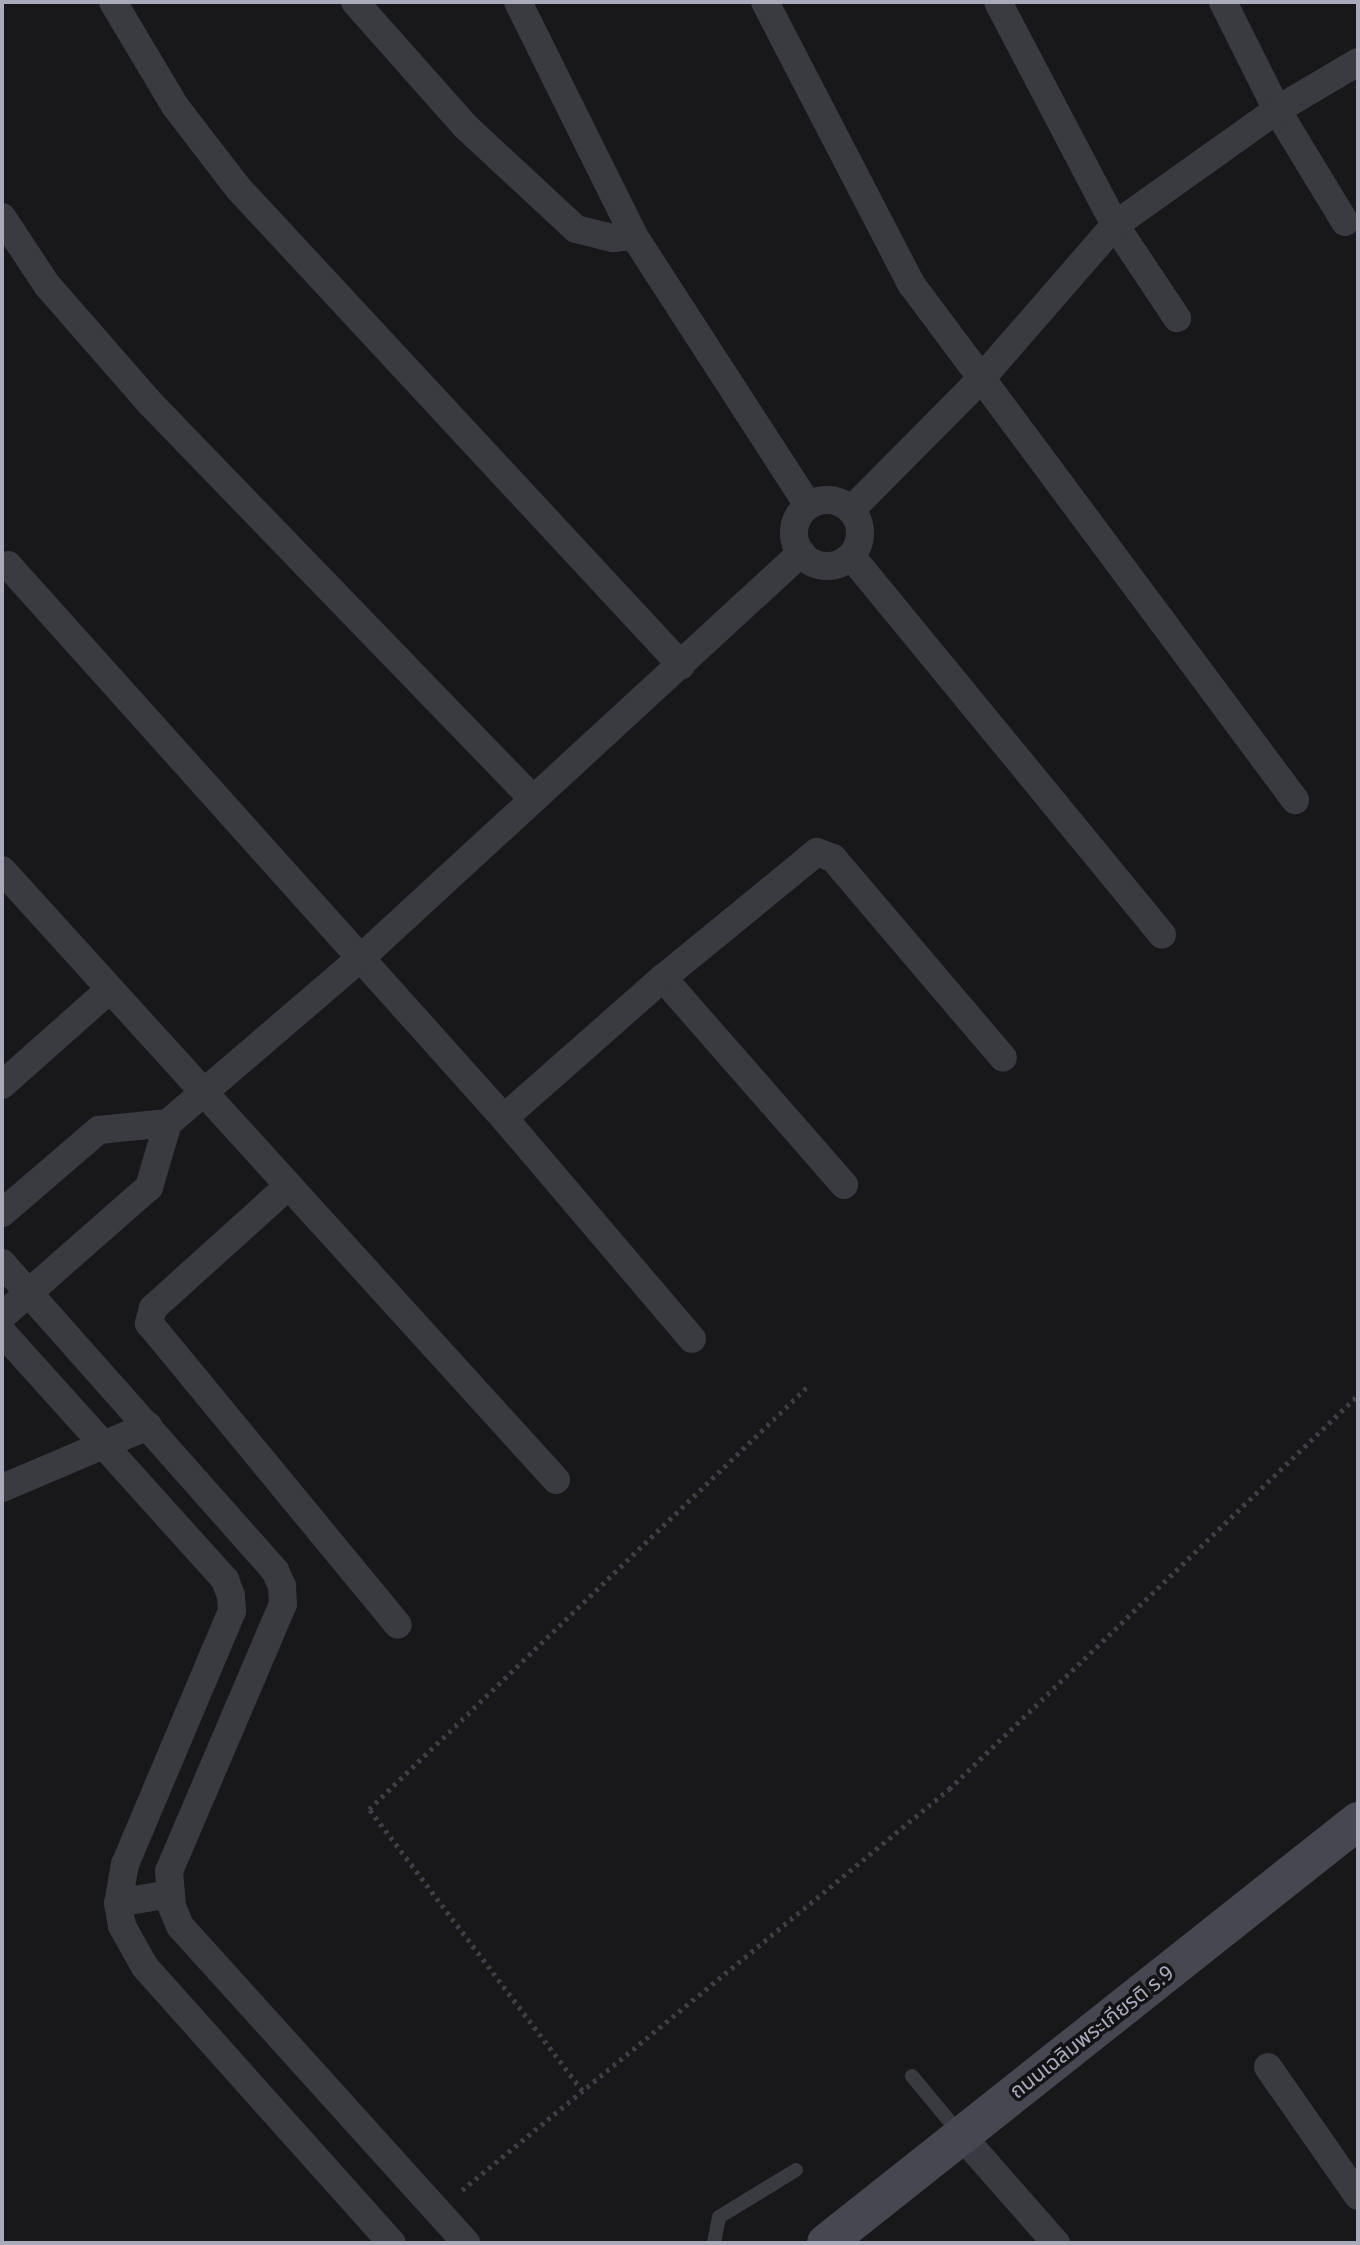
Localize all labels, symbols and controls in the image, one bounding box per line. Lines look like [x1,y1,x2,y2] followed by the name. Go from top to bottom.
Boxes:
[1005,1960,1179,2104] street label: ถนนเฉลิมพระเกียรติ ร.9

